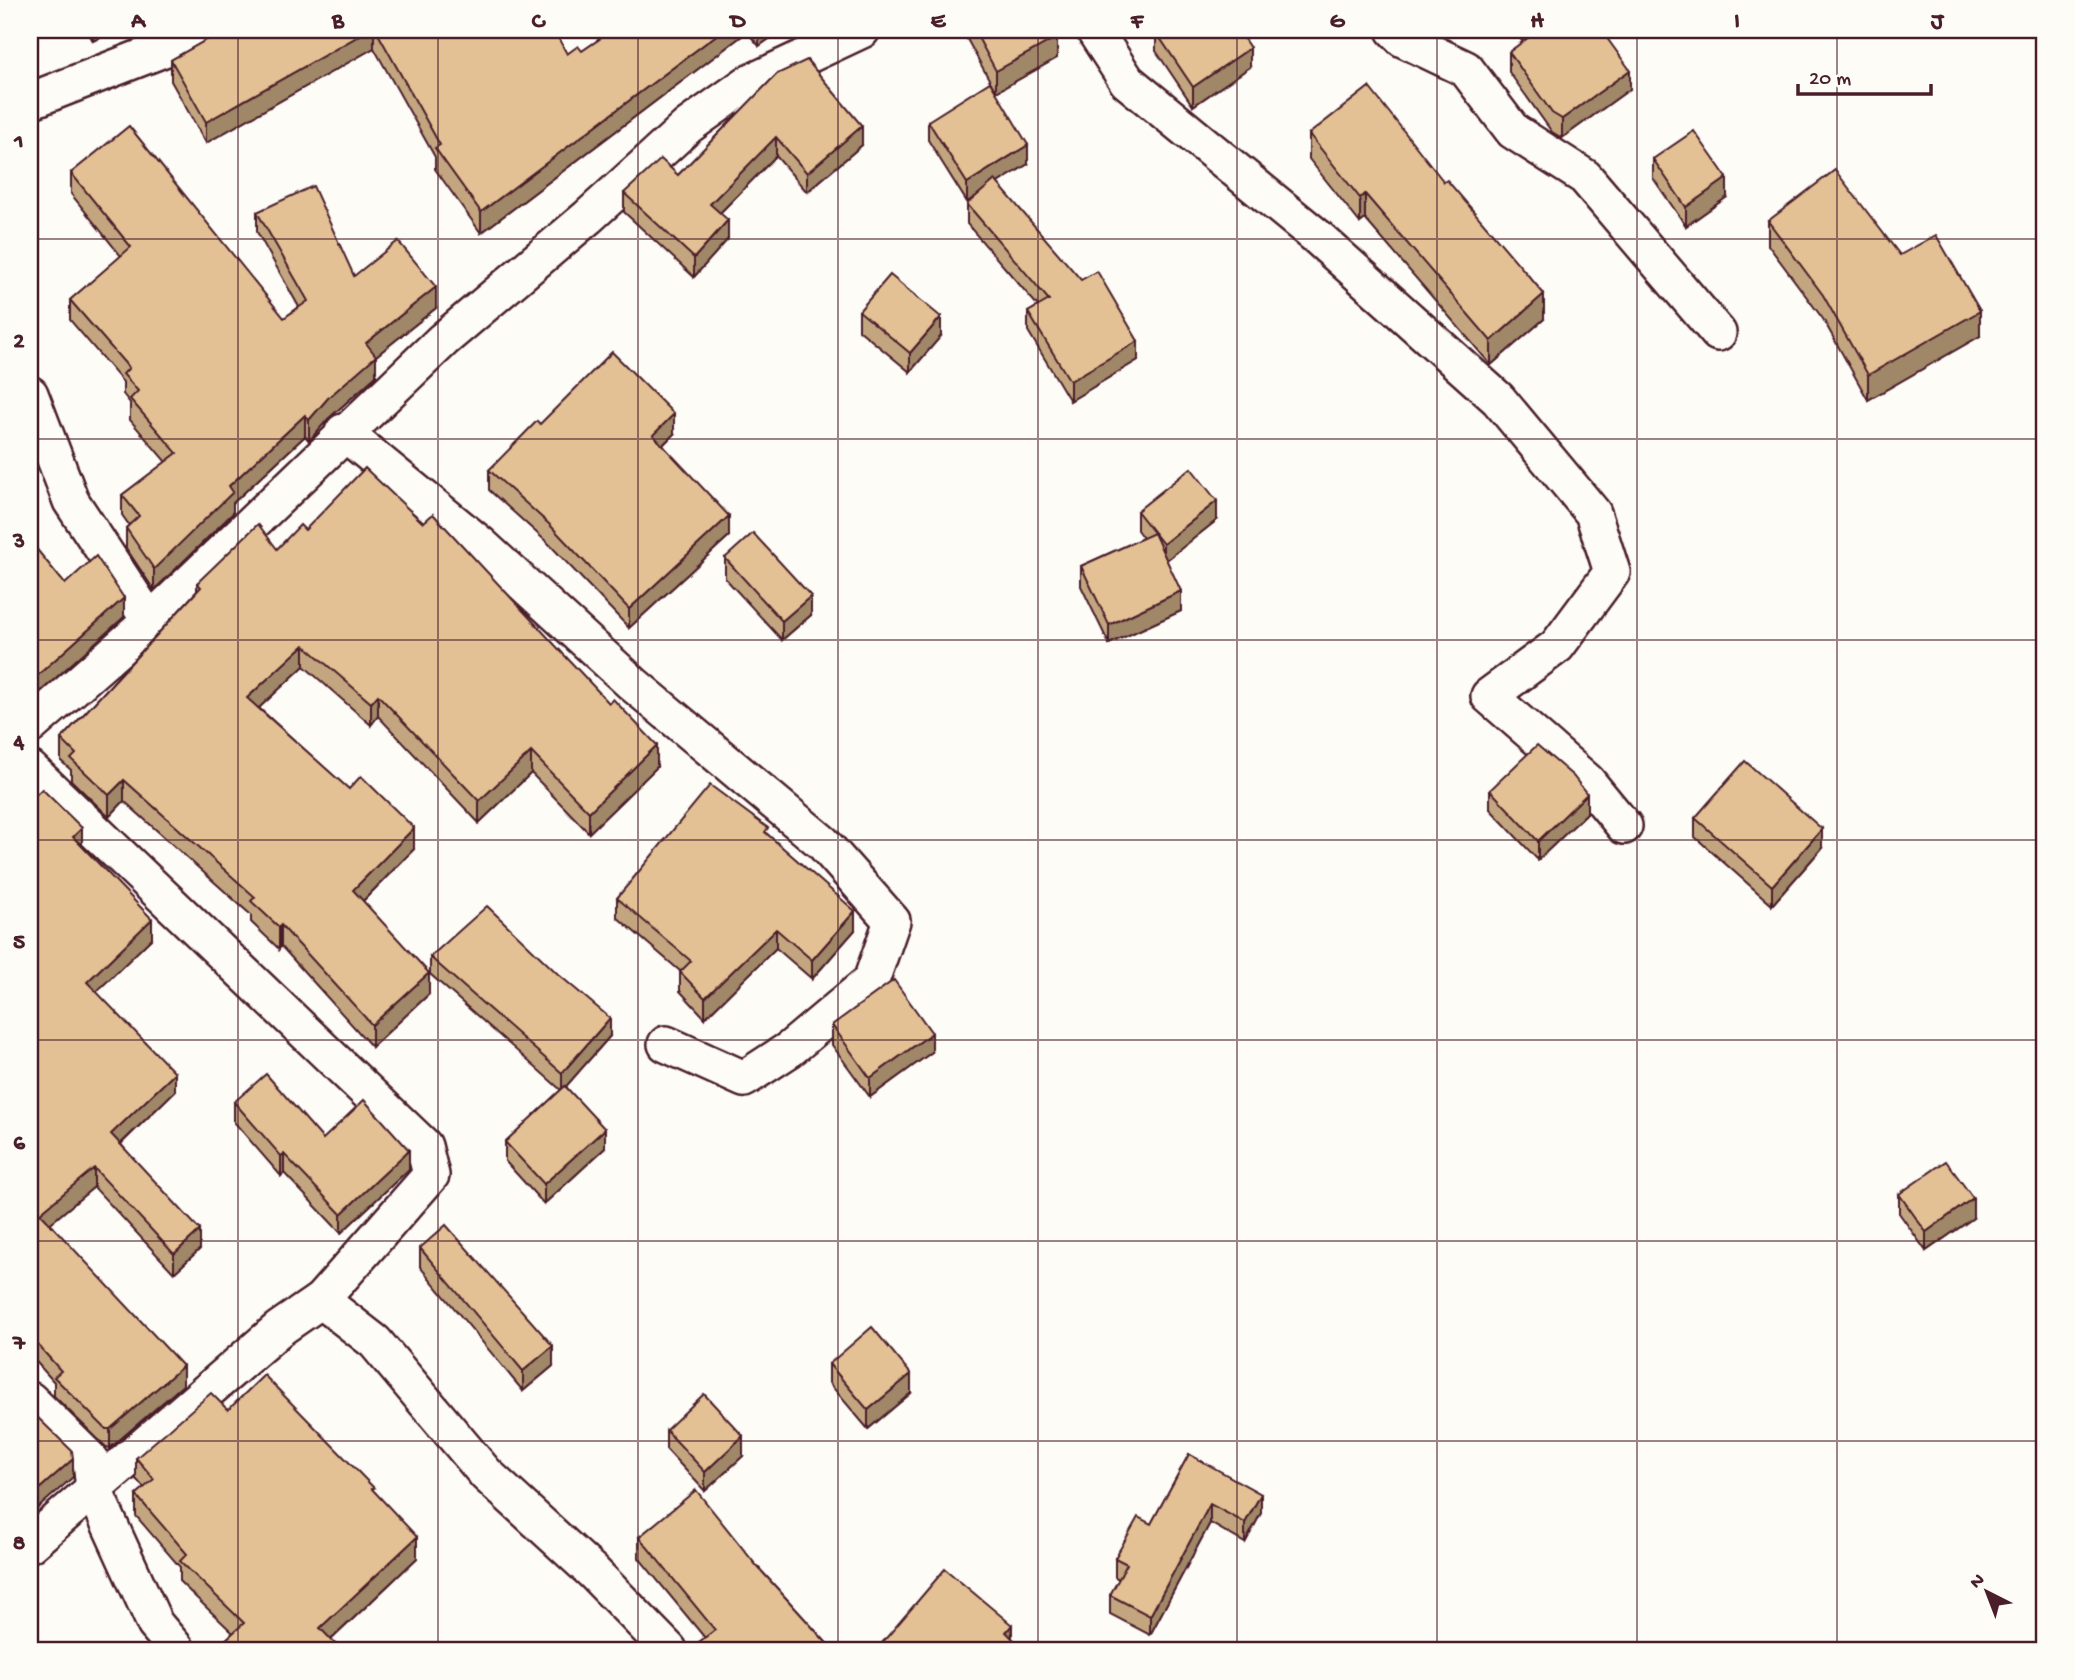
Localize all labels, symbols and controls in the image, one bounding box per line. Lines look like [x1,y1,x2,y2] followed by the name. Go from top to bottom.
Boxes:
[130,9,146,36] text: A
[331,9,345,36] text: B
[532,9,547,36] text: C
[729,9,747,36] text: D
[931,9,947,36] text: E
[1130,9,1145,36] text: F
[1330,9,1346,36] text: G
[1530,9,1544,36] text: H
[1734,9,1740,36] text: I
[1930,9,1945,36] text: J
[1798,52,1932,96] scale bar
[1809,68,1851,93] text: 20 m
[13,129,24,156] text: 1
[13,329,25,356] text: 2
[12,529,25,556] text: 3
[13,730,25,757] text: 4
[13,930,25,957] text: 5
[13,1131,26,1158] text: 6
[12,1331,26,1358] text: 7
[13,1531,26,1558] text: 8
[1952,1558,2022,1628] north arrow
[1966,1569,1990,1595] text: N

